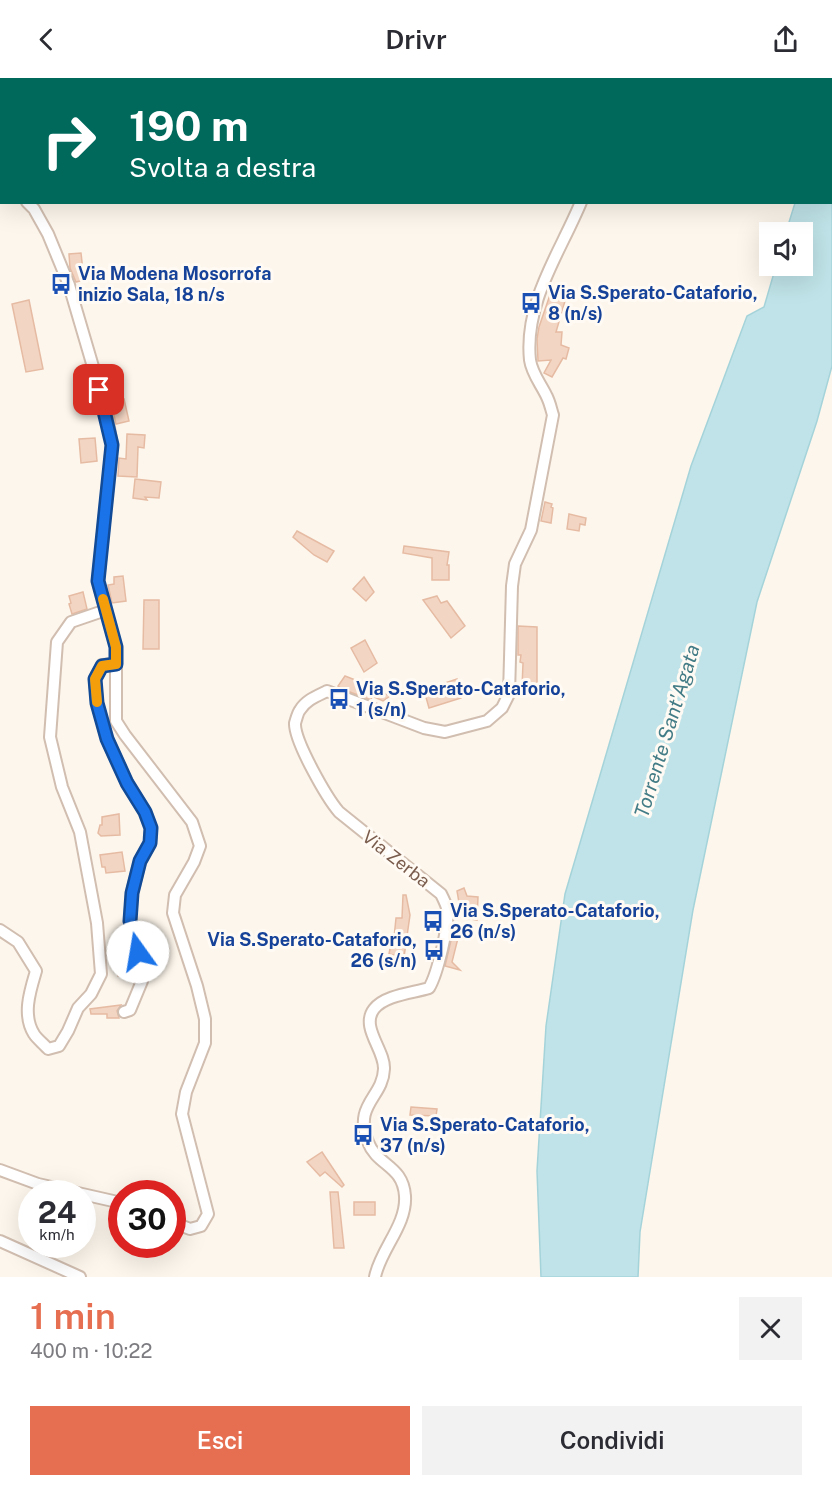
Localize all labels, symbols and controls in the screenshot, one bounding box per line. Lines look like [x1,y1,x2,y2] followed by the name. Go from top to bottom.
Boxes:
[30,23,63,56] icon: back
[385,23,447,55] text: Drivr
[769,23,802,56] icon: share
[129,101,249,150] text: 190 m
[30,102,108,180] icon: right
[129,151,316,183] text: Svolta a destra
[759,222,813,276] map controls
[759,222,813,276] button: sound
[78,263,271,305] place label: Via Modena Mosorrofa inizio Sala, 18 n/s
[49,272,73,296] bus stop icon: Via Modena Mosorrofa inizio Sala, 18 n/s
[548,282,758,324] place label: Via S.Sperato-Cataforio, 8 (n/s)
[519,291,543,315] bus stop icon: Via S.Sperato-Cataforio, 8 (n/s)
[73,364,124,415] pin
[82,373,115,406] icon: arrive
[629,641,705,821] water label: Torrente Sant'Agata
[356,678,566,720] place label: Via S.Sperato-Cataforio, 1 (s/n)
[327,687,351,711] bus stop icon: Via S.Sperato-Cataforio, 1 (s/n)
[358,826,434,891] street label: Via Zerba
[450,900,660,942] place label: Via S.Sperato-Cataforio, 26 (n/s)
[421,909,445,933] bus stop icon: Via S.Sperato-Cataforio, 26 (n/s)
[106,920,170,984] position arrow
[207,929,417,971] place label: Via S.Sperato-Cataforio, 26 (s/n)
[422,938,446,962] bus stop icon: Via S.Sperato-Cataforio, 26 (s/n)
[380,1114,590,1156] place label: Via S.Sperato-Cataforio, 37 (n/s)
[351,1123,375,1147] bus stop icon: Via S.Sperato-Cataforio, 37 (n/s)
[108,1180,186,1258] speed limit sign: 30
[38,1194,76,1230] text: 24
[39,1226,75,1243] text: km/h
[30,1295,116,1337] text: 1 min
[739,1297,802,1360] button: close
[30,1339,152,1363] text: 400 m · 10:22
[30,1406,410,1475] button: Esci
[422,1406,802,1475] button: Condividi

